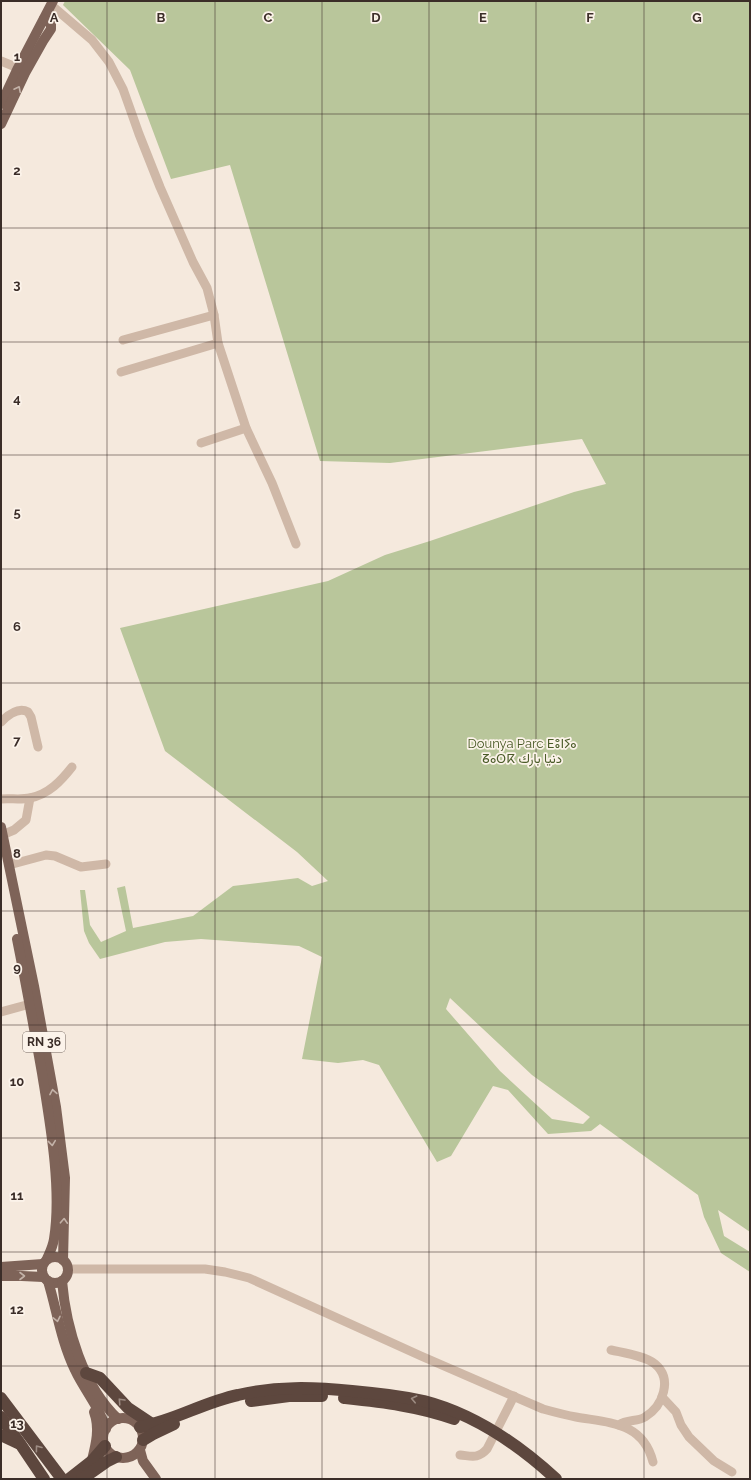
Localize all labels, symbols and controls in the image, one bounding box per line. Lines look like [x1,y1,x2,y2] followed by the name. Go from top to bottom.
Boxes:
[50,10,59,25] text: A
[157,10,166,25] text: B
[264,10,273,25] text: C
[371,10,381,25] text: D
[479,10,487,25] text: E
[586,10,594,25] text: F
[692,10,702,25] text: G
[14,49,21,64] text: 1
[13,86,20,93] one-way arrow
[13,163,21,178] text: 2
[13,277,21,292] text: 3
[13,391,21,406] text: 4
[13,505,21,520] text: 5
[13,619,21,634] text: 6
[13,733,21,748] text: 7
[467,736,577,767] park label: Dounya Parc ⴹⵓⵏⵢⴰ ⵒⴰⵔⴽ دنيا بارك
[13,846,21,861] text: 8
[13,960,21,975] text: 9
[23,1032,65,1052] road number: RN 36
[10,1074,24,1089] text: 10
[49,1089,58,1095] one-way arrow
[47,1140,56,1146] one-way arrow
[11,1188,24,1203] text: 11
[60,1218,69,1224] one-way arrow
[19,1272,25,1280] one-way arrow
[10,1302,24,1317] text: 12
[53,1316,61,1323] one-way arrow
[411,1396,417,1404] one-way arrow
[119,1398,126,1406] one-way arrow
[10,1416,24,1431] text: 13
[36,1445,43,1452] one-way arrow

